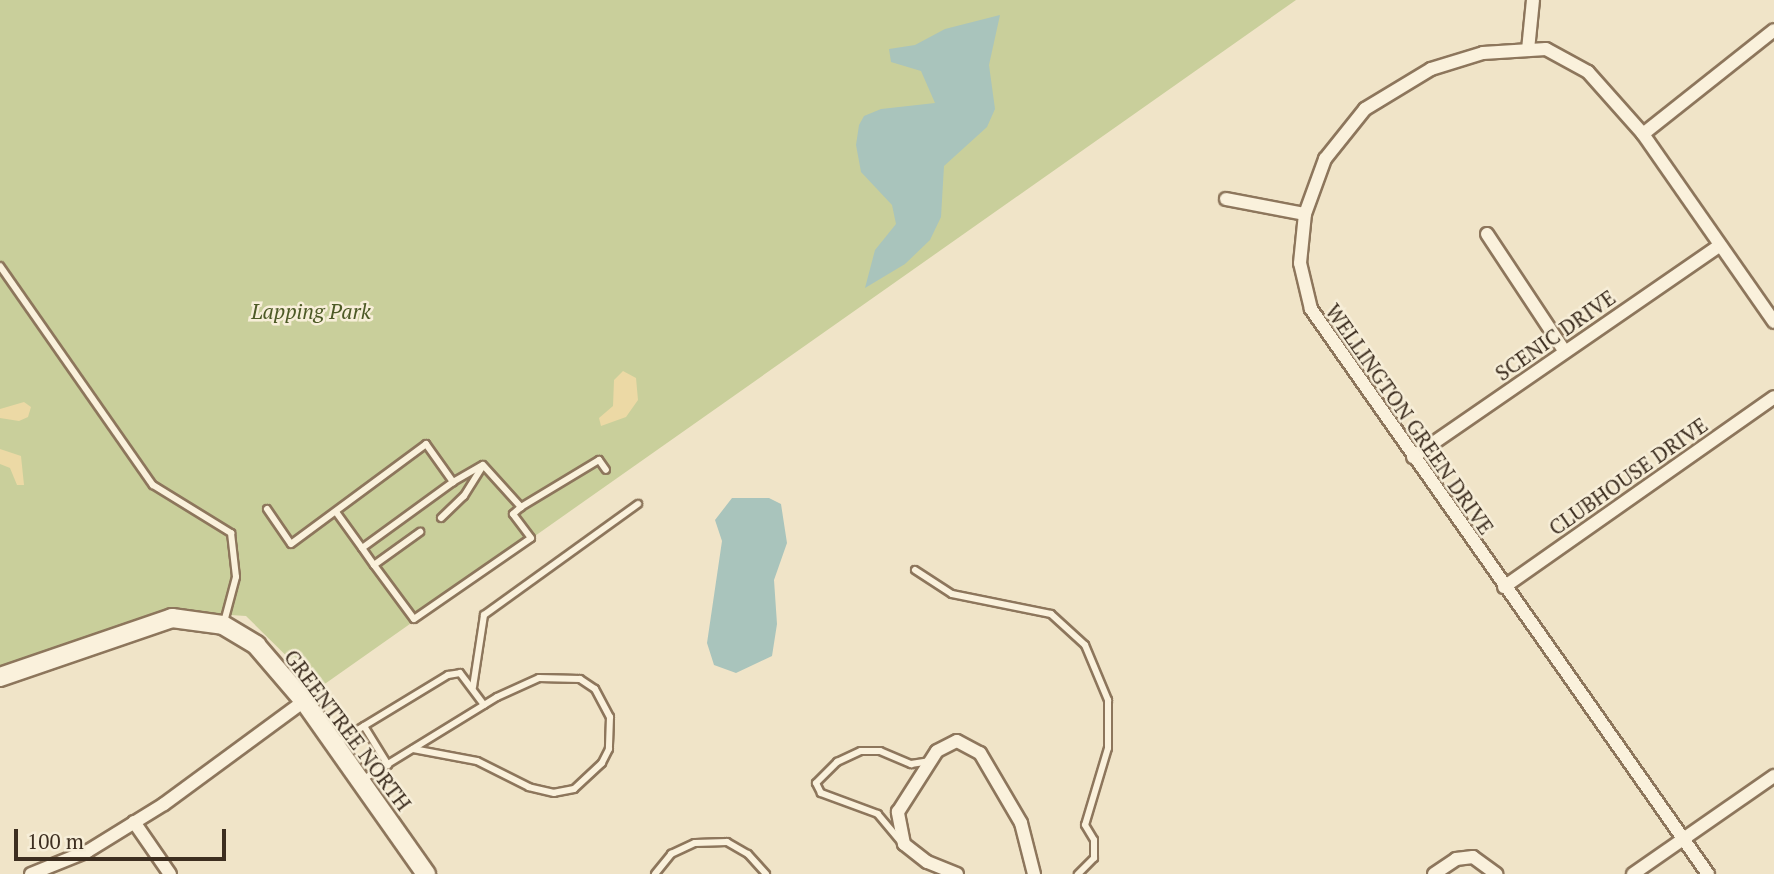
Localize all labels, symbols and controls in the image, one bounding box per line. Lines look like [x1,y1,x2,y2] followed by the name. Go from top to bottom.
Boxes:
[1490,284,1620,386] street label: SCENIC DRIVE
[251,298,371,324] park label: Lapping Park
[1321,299,1499,539] street label: WELLINGTON GREEN DRIVE
[1544,412,1712,540] street label: CLUBHOUSE DRIVE
[279,645,417,815] street label: GREENTREE NORTH
[18,814,229,858] scale bar
[27,827,84,855] text: 100 m

